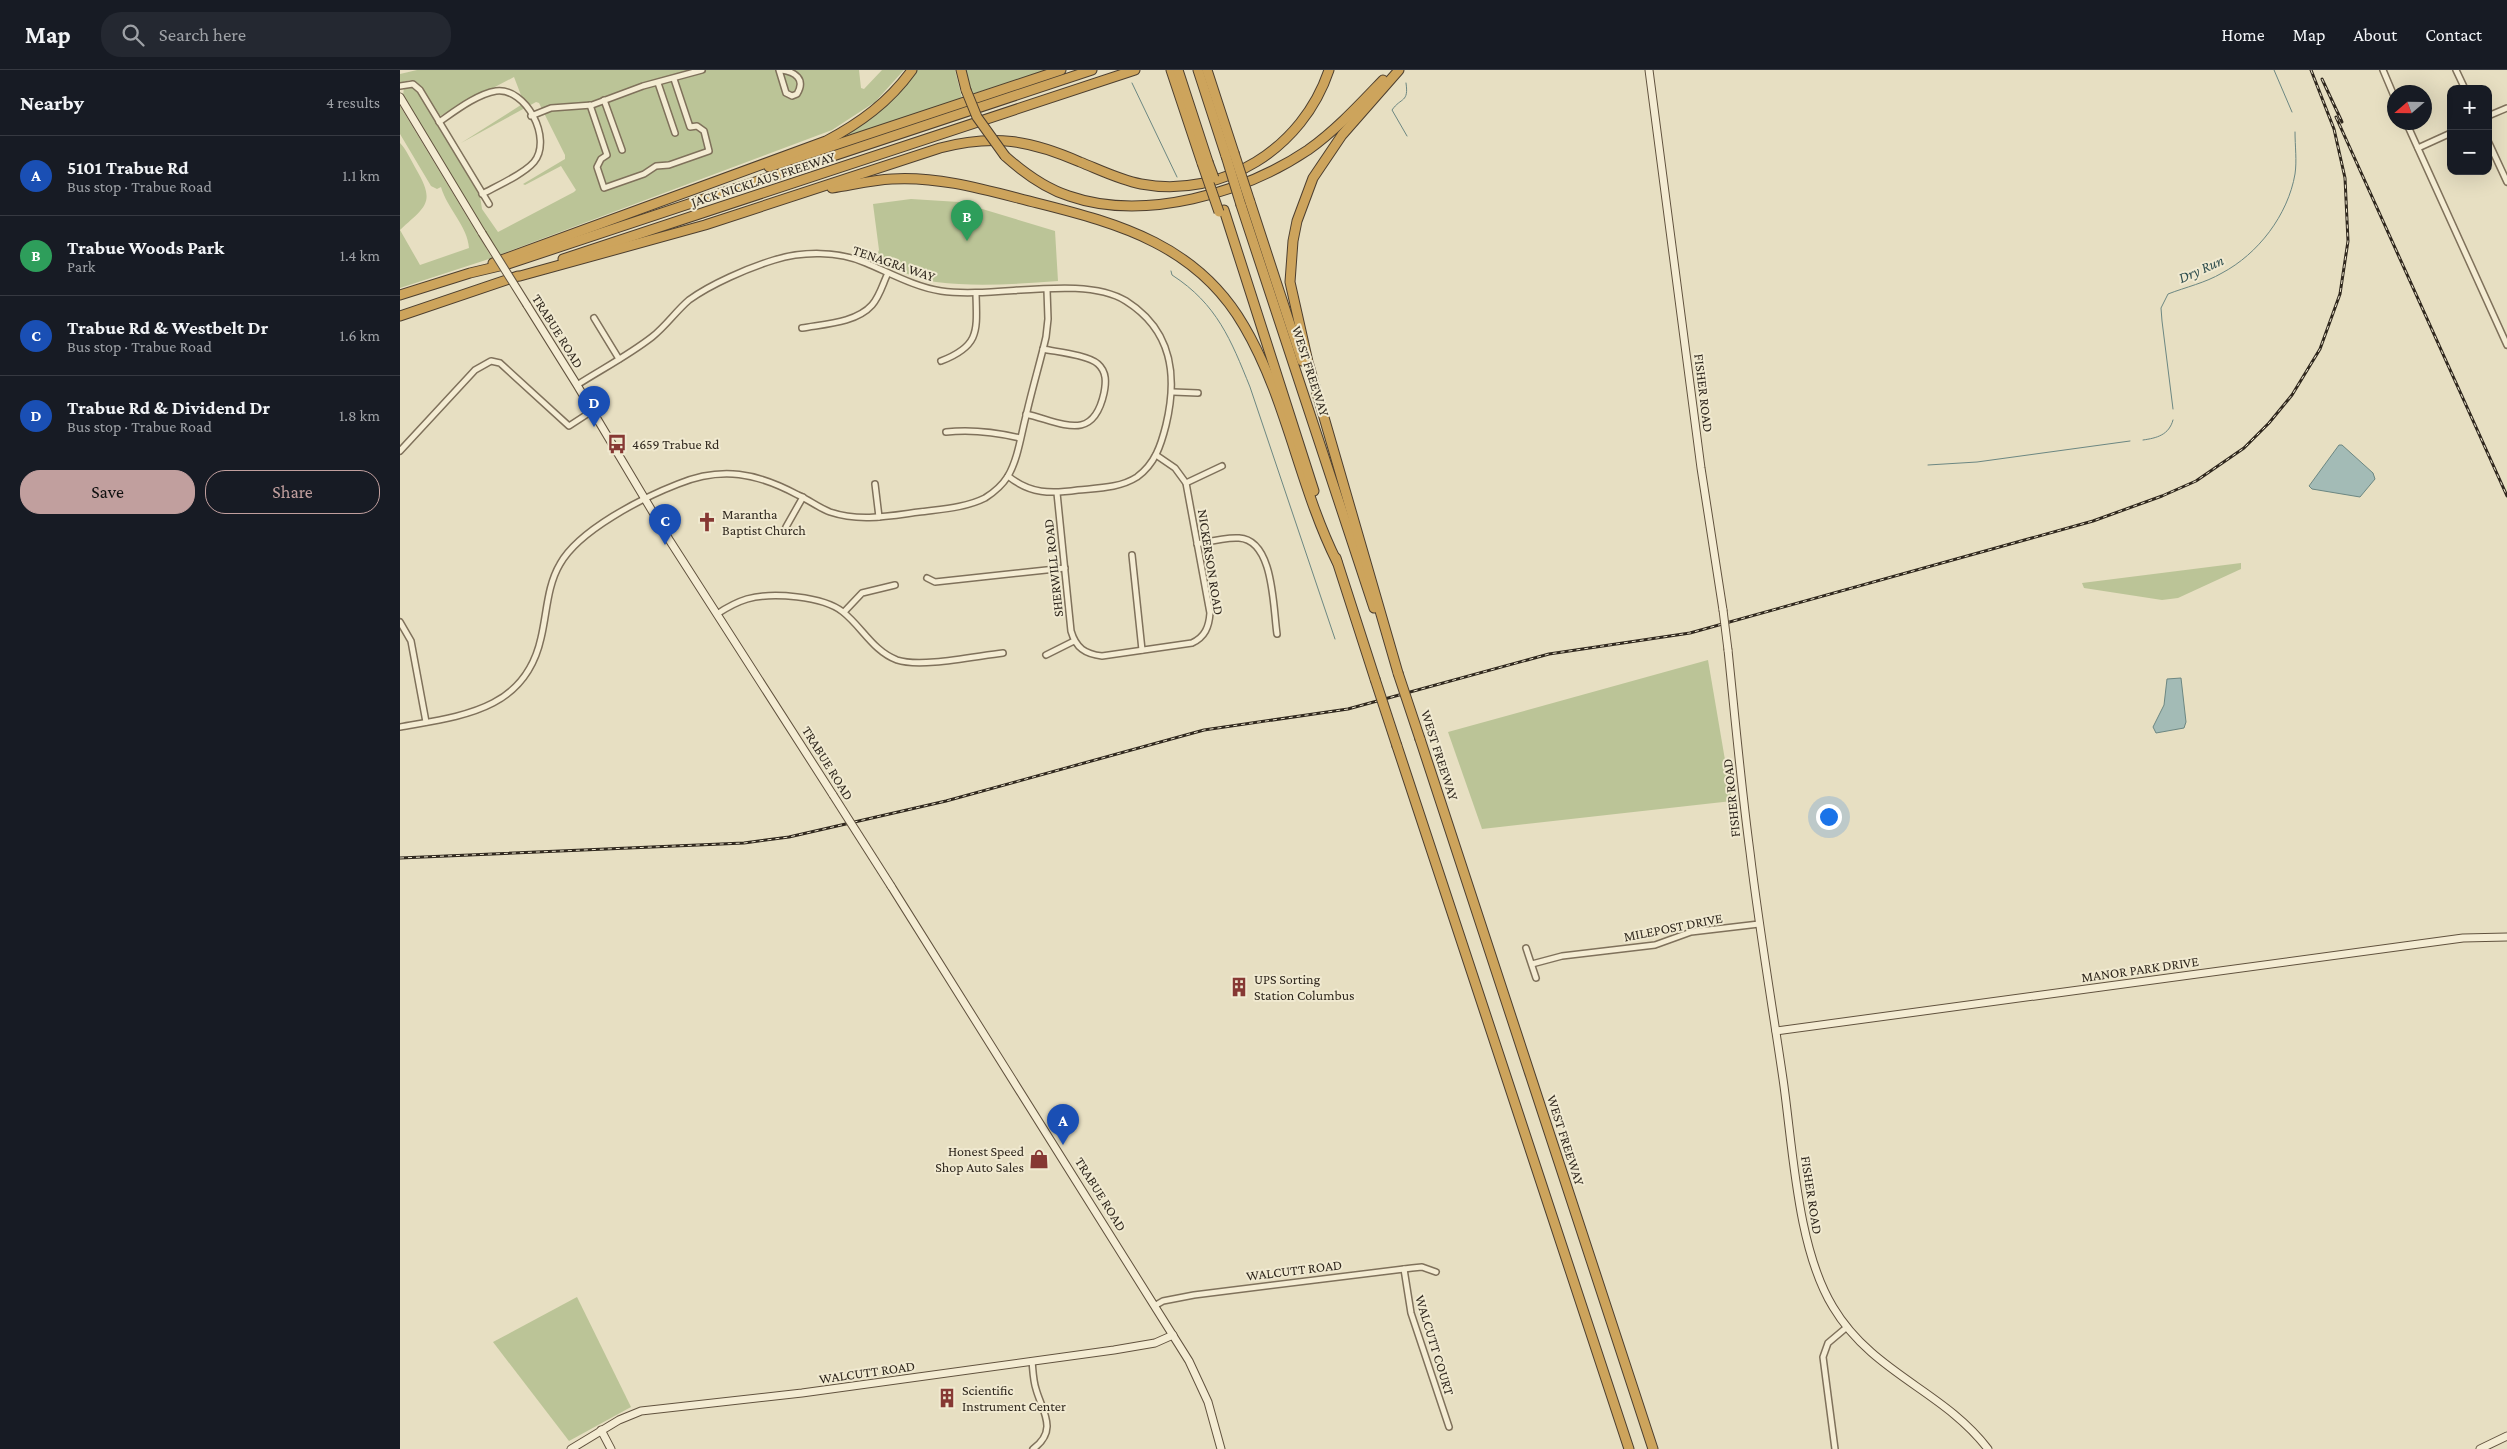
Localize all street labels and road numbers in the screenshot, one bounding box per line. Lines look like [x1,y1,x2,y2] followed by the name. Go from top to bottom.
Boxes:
[687,148,838,210] street label: JACK NICKLAUS FREEWAY
[851,241,938,285] street label: TENAGRA WAY
[529,291,587,371] street label: TRABUE ROAD
[1289,324,1333,419] street label: WEST FREEWAY
[1691,353,1717,433] street label: FISHER ROAD
[1195,508,1227,616] street label: NICKERSON ROAD
[1040,518,1066,618] street label: SHERWILL ROAD
[1418,708,1462,803] street label: WEST FREEWAY
[799,723,857,803] street label: TRABUE ROAD
[1719,758,1743,838] street label: FISHER ROAD
[1622,909,1724,944] street label: MILEPOST DRIVE
[2080,953,2200,985] street label: MANOR PARK DRIVE
[1544,1093,1588,1188] street label: WEST FREEWAY
[1072,1154,1130,1234] street label: TRABUE ROAD
[1798,1155,1826,1235] street label: FISHER ROAD
[1245,1256,1343,1284] street label: WALCUTT ROAD
[1412,1293,1458,1397] street label: WALCUTT COURT
[818,1357,916,1387] street label: WALCUTT ROAD

